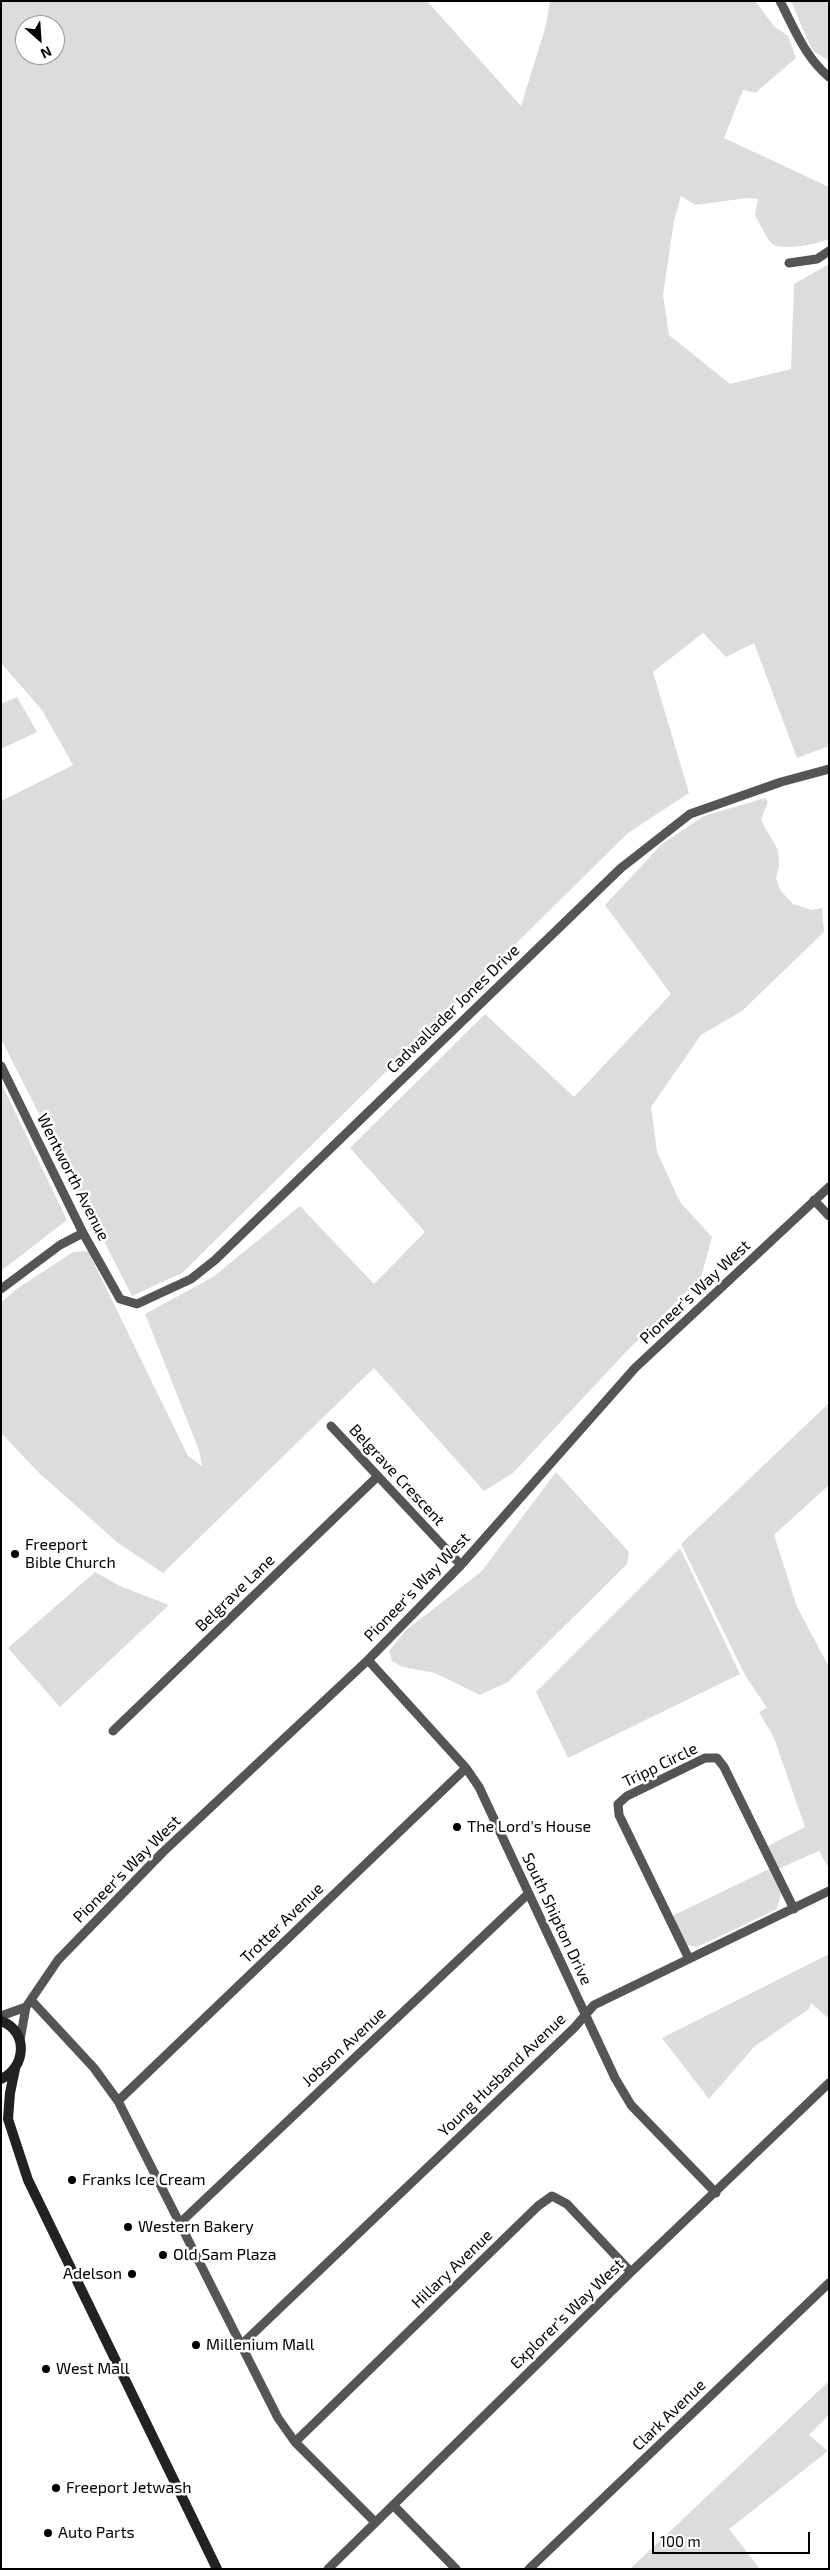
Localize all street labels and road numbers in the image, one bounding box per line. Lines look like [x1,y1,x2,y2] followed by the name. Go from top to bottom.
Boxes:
[383,941,523,1077] street label: Cadwallader Jones Drive
[33,1110,113,1244] street label: Wentworth Avenue
[636,1236,754,1348] street label: Pioneer's Way West
[345,1420,449,1530] street label: Belgrave Crescent
[360,1529,474,1645] street label: Pioneer's Way West
[191,1550,279,1636] street label: Belgrave Lane
[619,1739,701,1791] street label: Tripp Circle
[69,1811,185,1927] street label: Pioneer's Way West
[518,1850,596,1988] street label: South Shipton Drive
[237,1879,327,1967] street label: Trotter Avenue
[298,2003,390,2091] street label: Jobson Avenue
[434,2009,570,2141] street label: Young Husband Avenue
[408,2226,496,2312] street label: Hillary Avenue
[506,2255,628,2373] street label: Explorer's Way West
[628,2375,710,2455] street label: Clark Avenue

